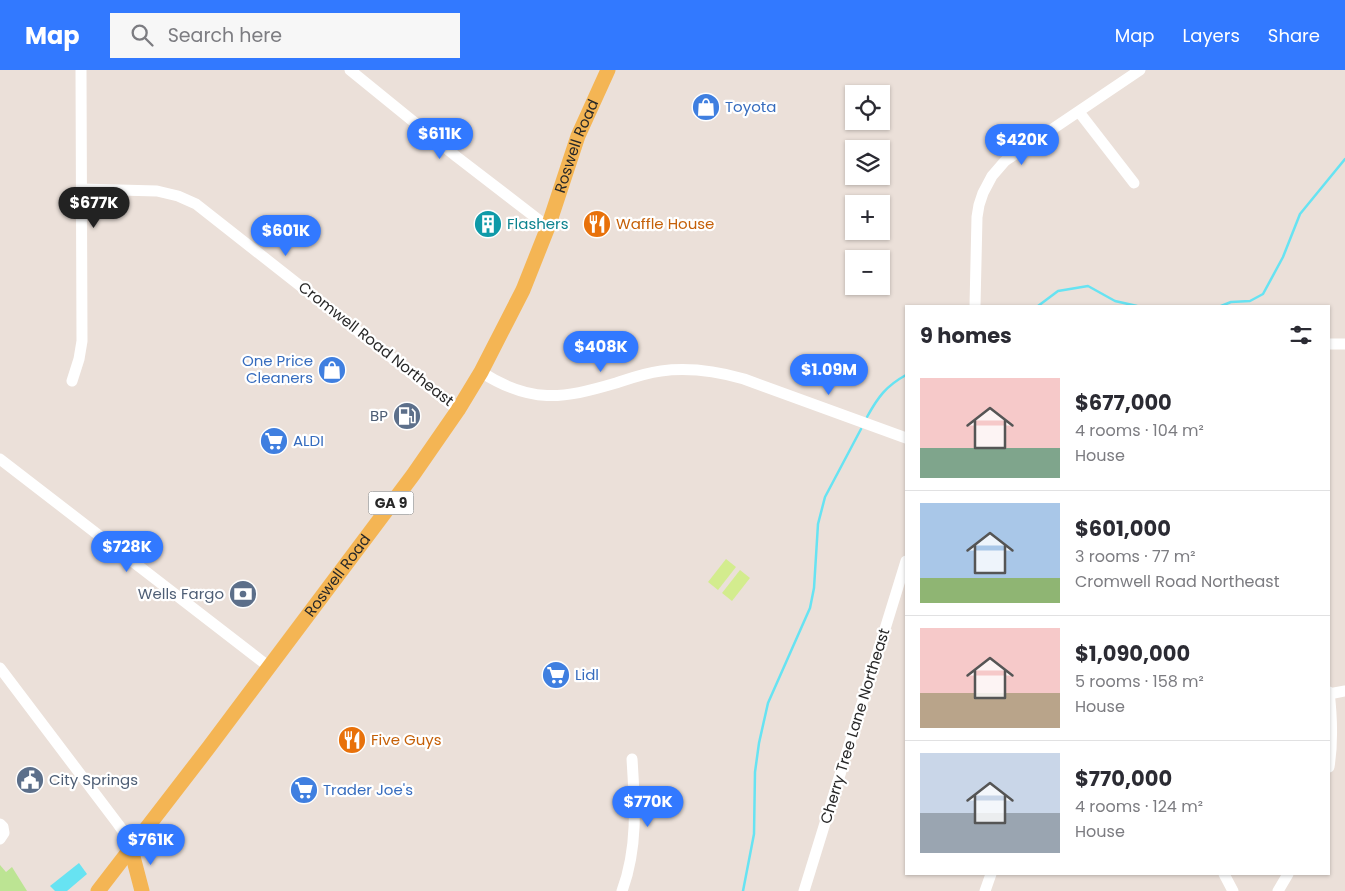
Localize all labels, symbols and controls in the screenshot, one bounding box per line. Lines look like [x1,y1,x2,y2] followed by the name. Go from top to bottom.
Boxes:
[110,13,460,58] search box
[25,19,80,52] text: Map
[128,21,156,49] icon: search
[168,22,282,49] text: Search here
[1115,23,1155,48] text: Map
[1183,23,1240,48] text: Layers
[1268,23,1320,48] text: Share
[845,85,890,295] map controls
[845,85,890,130] button: locate
[691,92,721,122] shop icon: Toyota
[549,96,603,195] street label: Roswell Road
[725,96,776,117] place label: Toyota
[405,118,475,160] pin: $611K
[418,122,462,145] text: $611K
[987,124,1057,166] pin: $420K
[996,128,1048,151] text: $420K
[845,140,890,185] button: layers
[59,186,129,229] pin: $677K
[70,191,119,214] text: $677K
[845,195,890,240] button: +
[473,209,503,239] building icon: Flashers
[582,209,612,239] restaurant icon: Waffle House
[507,213,569,234] place label: Flashers
[616,213,714,234] place label: Waffle House
[251,214,321,257] pin: $601K
[262,219,310,242] text: $601K
[845,250,890,295] button: −
[294,276,458,411] street label: Cromwell Road Northeast
[920,321,1012,350] text: 9 homes
[1287,321,1315,349] icon: filters
[566,330,636,373] pin: $408K
[574,335,628,358] text: $408K
[242,350,313,388] place label: One Price Cleaners
[788,354,870,396] pin: $1.09M
[317,355,347,385] shop icon: One Price Cleaners
[801,358,857,381] text: $1.09M
[1075,388,1172,417] text: $677,000
[960,398,1020,458] icon: home
[392,401,422,431] fuel station icon: BP
[370,405,388,426] place label: BP
[1075,419,1204,442] text: 4 rooms · 104 m²
[259,426,289,456] supermarket icon: ALDI
[293,430,324,451] place label: ALDI
[1075,444,1125,467] text: House
[368,492,414,514] road number: GA 9
[1075,514,1171,543] text: $601,000
[960,523,1020,583] icon: home
[92,530,162,573] pin: $728K
[299,530,375,621] street label: Roswell Road
[102,535,152,558] text: $728K
[1075,545,1195,568] text: 3 rooms · 77 m²
[1075,570,1280,593] text: Cromwell Road Northeast
[228,579,258,609] bank icon: Wells Fargo
[138,583,224,604] place label: Wells Fargo
[815,625,894,826] street label: Cherry Tree Lane Northeast
[1075,639,1190,668] text: $1,090,000
[960,648,1020,708] icon: home
[541,660,571,690] supermarket icon: Lidl
[575,664,599,685] place label: Lidl
[1075,670,1204,693] text: 5 rooms · 158 m²
[1075,695,1125,718] text: House
[337,725,367,755] restaurant icon: Five Guys
[371,729,442,750] place label: Five Guys
[1075,764,1172,793] text: $770,000
[15,765,45,795] public building icon: City Springs
[49,769,138,790] place label: City Springs
[960,773,1020,833] icon: home
[289,775,319,805] supermarket icon: Trader Joe's
[323,779,413,800] place label: Trader Joe's
[613,786,683,828] pin: $770K
[623,790,673,813] text: $770K
[1075,795,1203,818] text: 4 rooms · 124 m²
[1075,820,1125,843] text: House
[116,824,186,866] pin: $761K
[128,828,174,851] text: $761K

